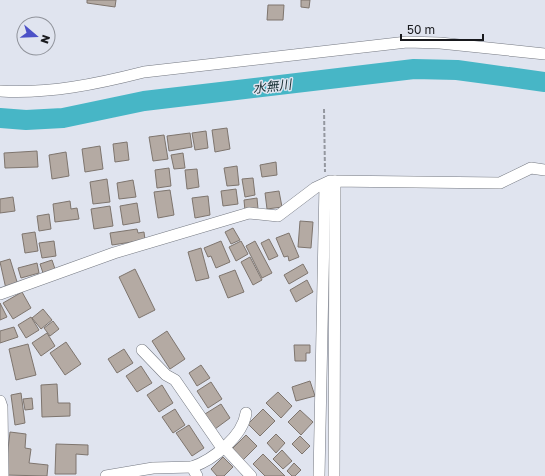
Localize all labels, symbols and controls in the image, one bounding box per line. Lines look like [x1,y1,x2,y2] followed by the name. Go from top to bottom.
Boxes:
[16,16,56,56] north arrow
[401,16,483,42] scale bar
[407,22,435,37] text: 50 m
[38,33,53,45] text: N
[252,75,294,96] water label: 水無川

